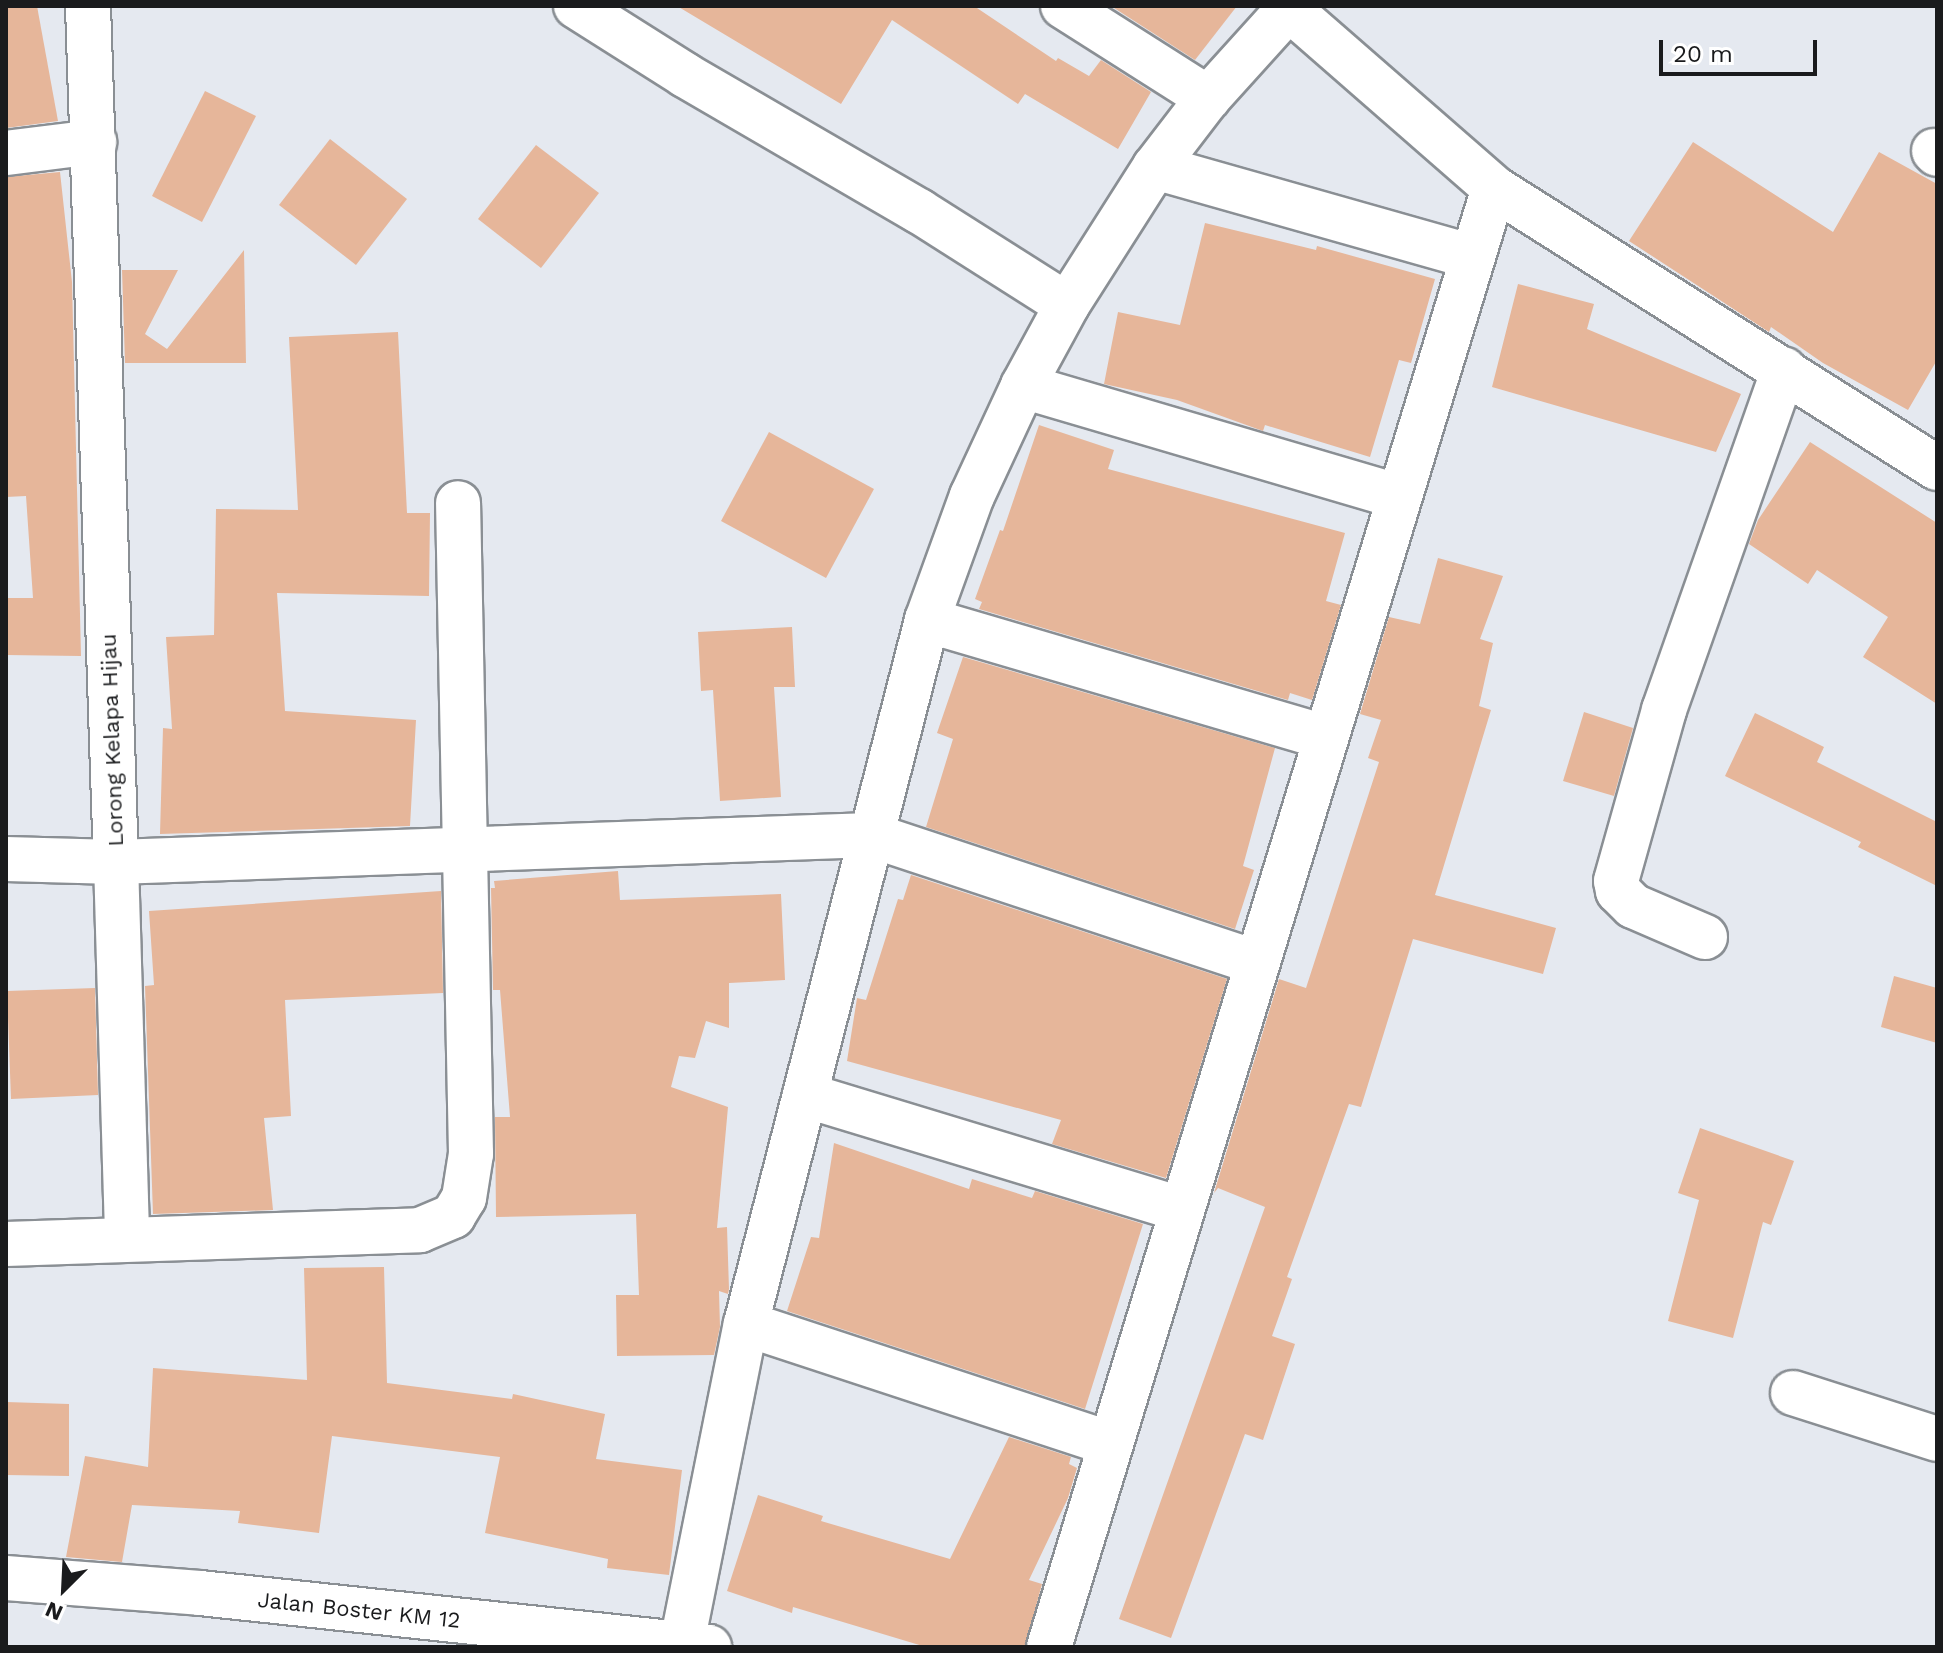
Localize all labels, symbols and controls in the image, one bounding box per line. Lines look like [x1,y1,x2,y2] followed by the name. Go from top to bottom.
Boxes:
[1663,24,1821,74] scale bar
[1673,40,1733,68] text: 20 m
[95,633,129,847] street label: Lorong Kelapa Hijau
[24,1549,104,1629] north arrow
[256,1586,462,1634] street label: Jalan Boster KM 12
[41,1597,67,1626] text: N

